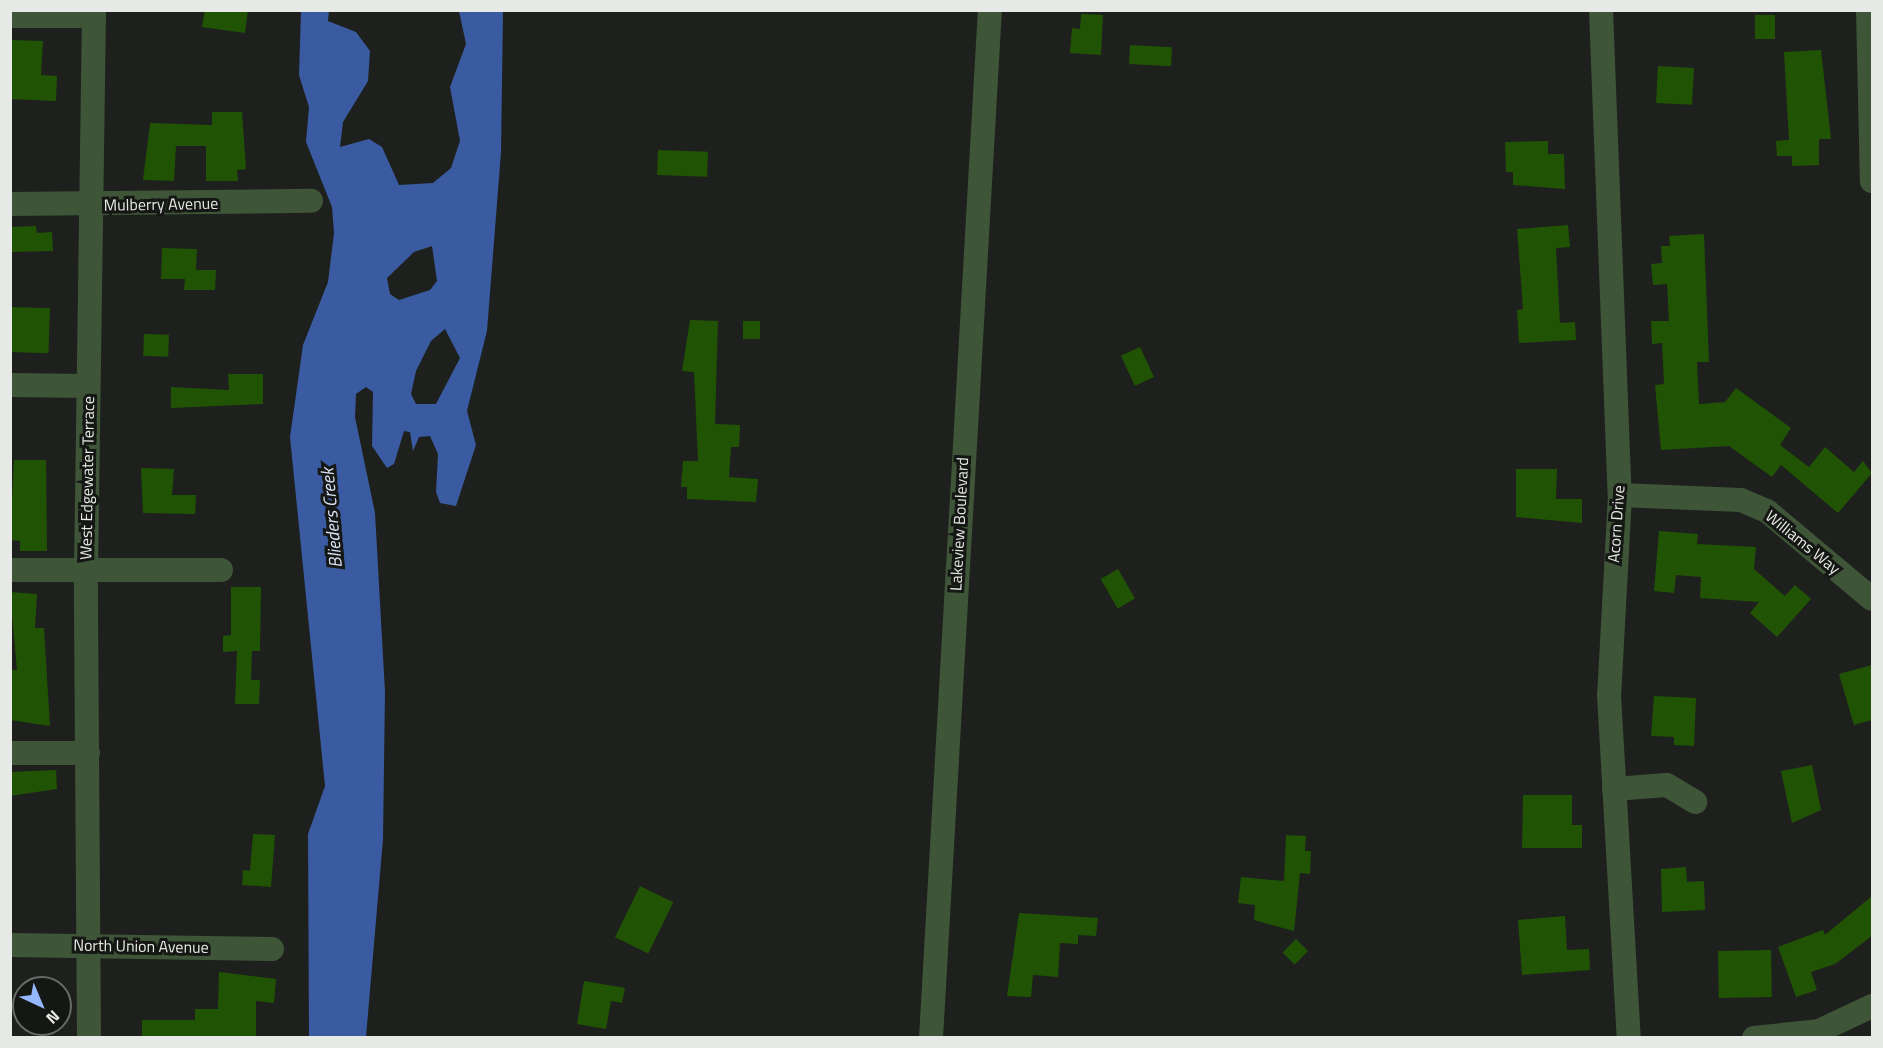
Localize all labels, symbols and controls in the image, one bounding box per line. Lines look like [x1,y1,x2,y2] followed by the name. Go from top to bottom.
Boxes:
[104,193,218,215] street label: Mulberry Avenue
[76,396,98,560] street label: West Edgewater Terrace
[946,457,972,591] street label: Lakeview Boulevard
[317,467,347,569] water label: Blieders Creek
[1604,485,1628,563] street label: Acorn Drive
[1762,506,1844,578] street label: Williams Way
[73,935,209,957] street label: North Union Avenue
[12,976,72,1036] north arrow
[41,1005,65,1030] text: N

